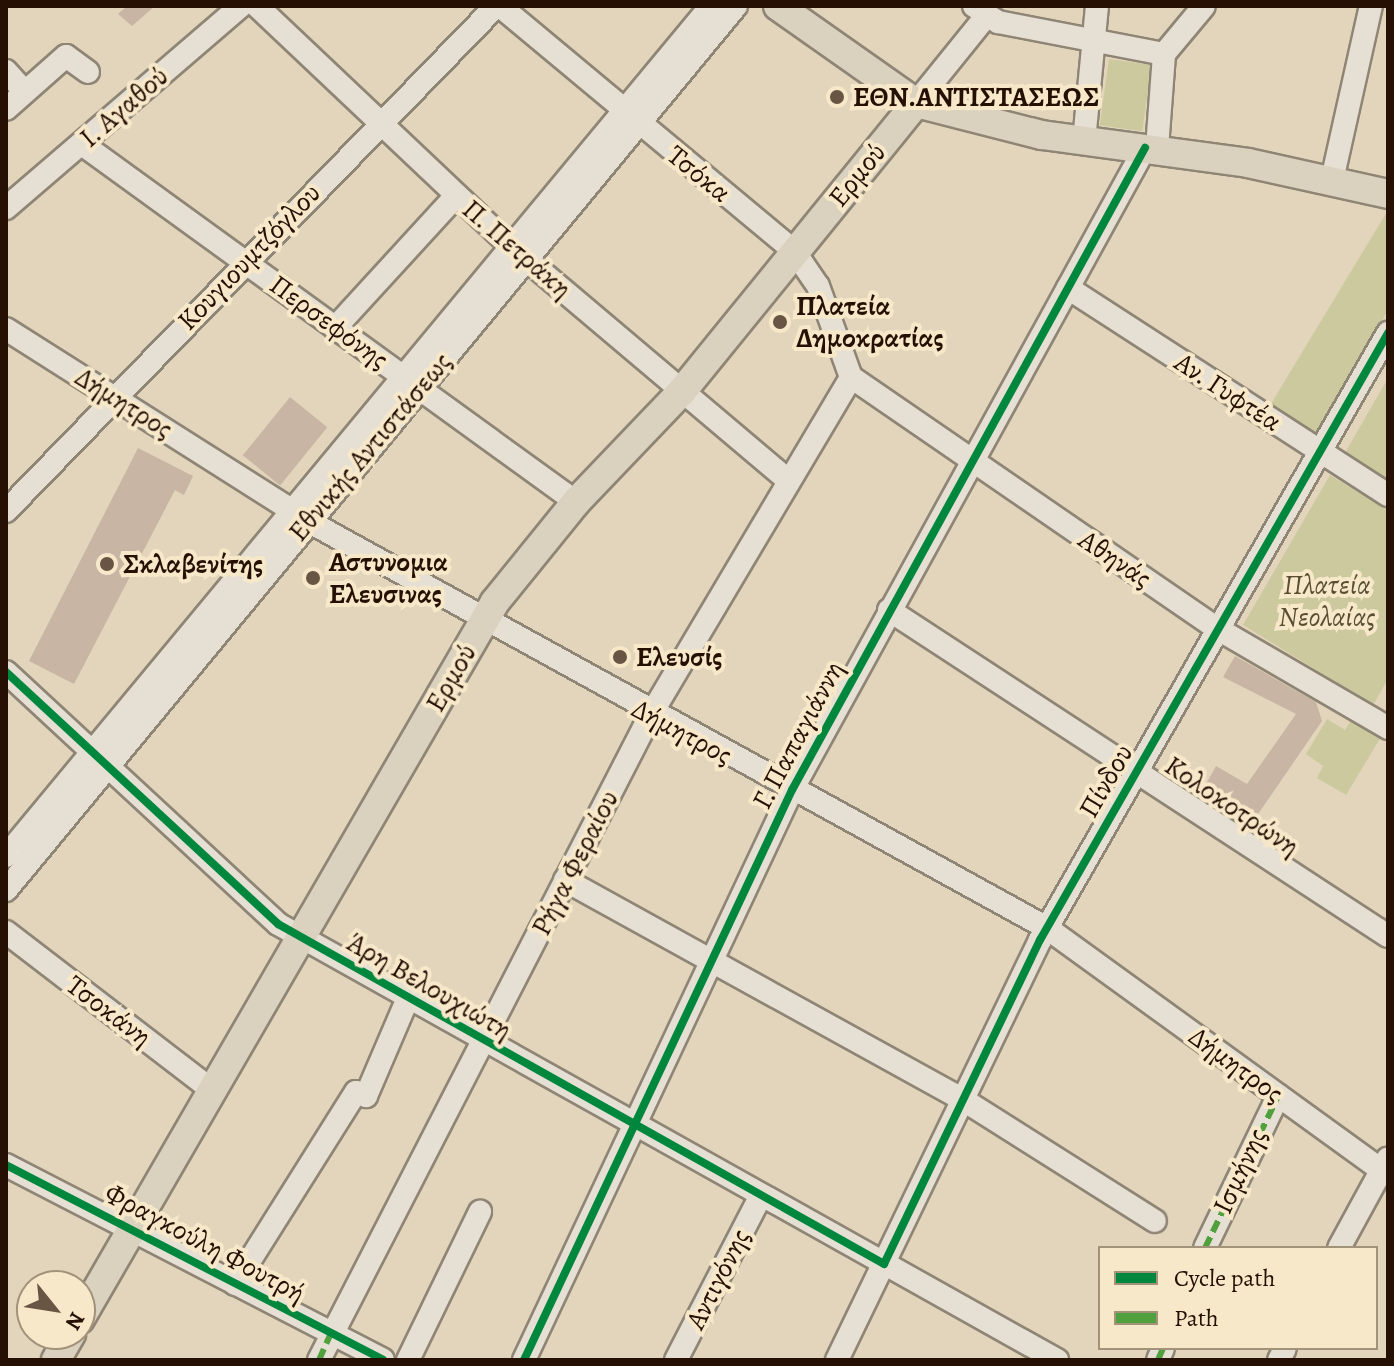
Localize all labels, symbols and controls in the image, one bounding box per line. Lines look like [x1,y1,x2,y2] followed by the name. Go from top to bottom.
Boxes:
[73,59,175,155] street label: Ι. Αγαθού
[853,80,1100,114] place label: ΕΘΝ.ΑΝΤΙΣΤΑΣΕΩΣ
[828,88,846,106] marker: ΕΘΝ.ΑΝΤΙΣΤΑΣΕΩΣ
[821,136,893,214] street label: Ερμού
[660,138,738,210] street label: Τσόκα
[170,176,328,338] street label: Κουγιουμτζόγλου
[455,192,579,306] street label: Π. Πετράκη
[263,268,395,376] street label: Περσεφόνης
[796,289,944,355] place label: Πλατεία Δημοκρατίας
[771,313,789,331] marker: Πλατεία Δημοκρατίας
[1168,345,1288,439] street label: Αν. Γυφτέα
[281,346,459,548] street label: Εθνικής Αντιστάσεως
[69,360,179,446] street label: Δήμητρος
[1072,523,1158,595] street label: Αθηνάς
[329,545,448,611] place label: Αστυνομια Ελευσινας
[123,547,263,581] place label: Σκλαβενίτης
[98,555,116,573] marker: Σκλαβενίτης
[1279,568,1375,634] park label: Πλατεία Νεολαίας
[304,569,322,587] marker: Αστυνομια Ελευσινας
[418,638,484,718] street label: Ερμού
[636,640,723,674] place label: Ελευσίς
[611,648,629,666] marker: Ελευσίς
[745,655,851,815] street label: Γ. Παπαγιάννη
[626,692,738,772] street label: Δήμητρος
[1072,738,1140,824] street label: Πίνδου
[1158,749,1306,863] street label: Κολοκοτρώνη
[524,785,626,941] street label: Ρήγα Φεραίου
[340,925,518,1047] street label: Άρη Βελουχιώτη
[60,968,158,1054] street label: Τσοκάνη
[1182,1020,1290,1110] street label: Δήμητρος
[1206,1123,1274,1219] street label: Ισμήνης
[99,1176,311,1310] street label: Φραγκούλη Φουτρή
[678,1223,758,1335] street label: Αντιγόνης
[1098,1246,1378,1350] legend
[1174,1262,1275,1294] text: Cycle path
[16,1270,96,1350] north arrow
[1174,1302,1219,1334] text: Path
[58,1307,92,1335] text: N

